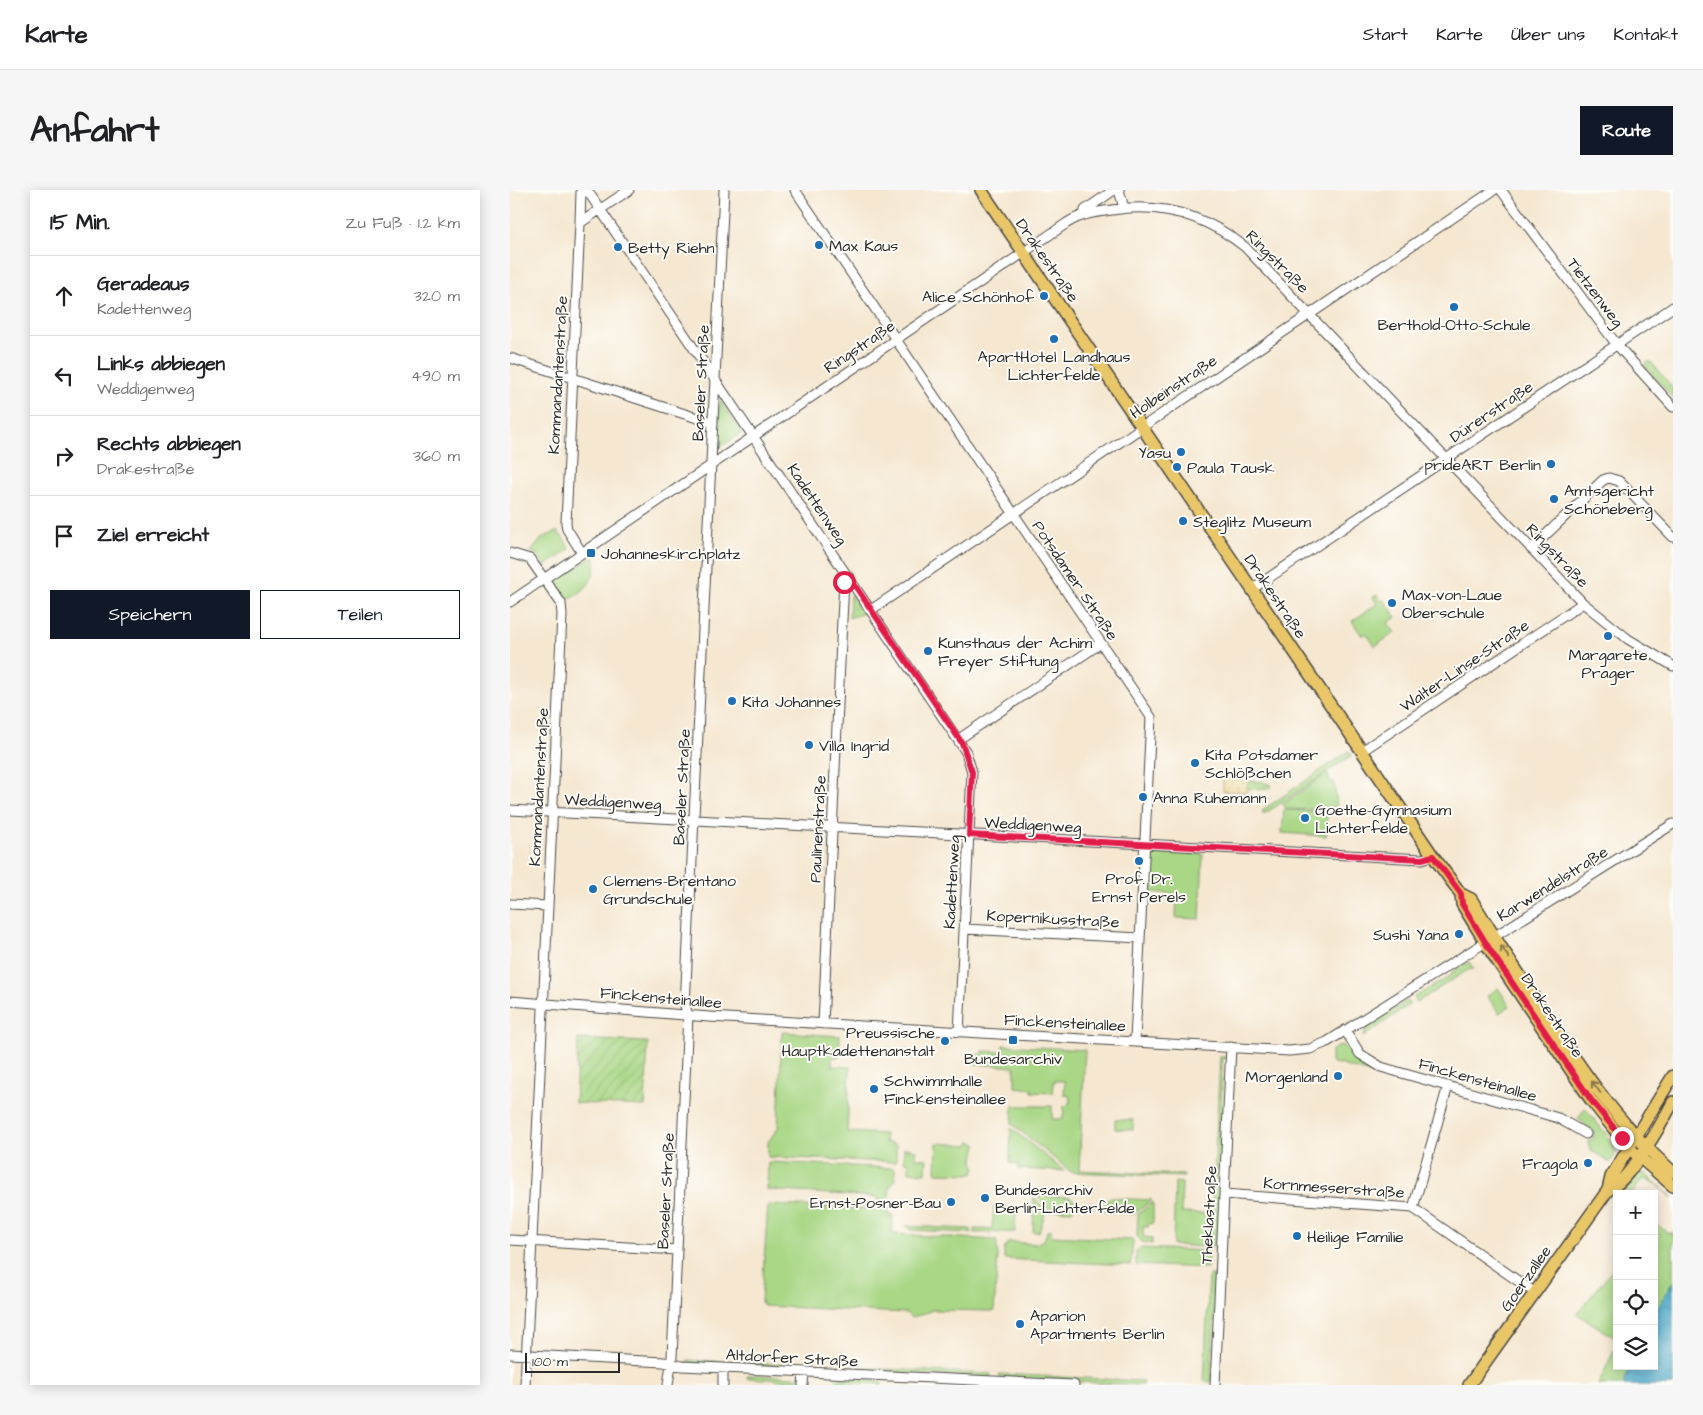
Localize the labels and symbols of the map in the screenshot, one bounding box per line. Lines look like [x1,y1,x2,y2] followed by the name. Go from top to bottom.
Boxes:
[1010,214,1084,307] street label: Drakestraße
[1240,225,1314,299] street label: Ringstraße
[829,235,898,257] place label: Max Kaus
[628,237,715,260] place label: Betty Riehn
[813,239,825,251] marker: Max Kaus
[612,241,624,253] marker: Betty Riehn
[1561,253,1629,333] street label: Tietzenweg
[922,286,1035,308] place label: Alice Schönhof
[1038,290,1050,302] marker: Alice Schönhof
[543,295,573,455] street label: Kommandantenstraße
[1448,301,1460,313] marker: Berthold-Otto-Schule
[1377,314,1531,336] place label: Berthold-Otto-Schule
[820,315,900,380] street label: Ringstraße
[687,324,715,442] street label: Baseler Straße
[1048,333,1060,345] marker: ApartHotel Landhaus Lichterfelde
[978,346,1130,386] place label: ApartHotel Landhaus Lichterfelde
[1126,349,1222,424] street label: Holbeinstraße
[1445,376,1538,448] street label: Dürerstraße
[1138,442,1171,464] place label: Yasu
[1175,446,1187,458] marker: Yasu
[1424,454,1541,476] place label: prideART Berlin
[1187,457,1275,479] place label: Paula Tausk
[1545,458,1557,470] marker: prideART Berlin
[781,459,853,550] street label: Kadettenweg
[1171,461,1183,473] marker: Paula Tausk
[1564,480,1654,521] place label: Amtsgericht Schöneberg
[1548,493,1560,505] marker: Amtsgericht Schöneberg
[1193,511,1312,534] place label: Steglitz Museum
[1177,515,1189,527] marker: Steglitz Museum
[1027,516,1124,645] street label: Potsdamer Straße
[1520,519,1594,594] street label: Ringstraße
[601,543,740,565] place label: Johanneskirchplatz
[585,547,597,559] marker: Johanneskirchplatz
[1239,550,1312,643] street label: Drakestraße
[833,571,856,594] route start
[1402,584,1502,624] place label: Max-von-Laue Oberschule
[1386,597,1398,609] marker: Max-von-Laue Oberschule
[1396,614,1534,717] street label: Walter-Linse-Straße
[1602,630,1614,642] marker: Margarete Prager
[938,632,1093,673] place label: Kunsthaus der Achim Freyer Stiftung
[1568,644,1648,685] place label: Margarete Prager
[922,645,934,657] marker: Kunsthaus der Achim Freyer Stiftung
[742,691,841,713] place label: Kita Johannes
[726,695,738,707] marker: Kita Johannes
[524,707,554,867] street label: Kommandantenstraße
[668,728,696,846] street label: Baseler Straße
[819,735,889,758] place label: Villa Ingrid
[803,739,815,751] marker: Villa Ingrid
[1205,744,1318,784] place label: Kita Potsdamer Schlößchen
[1189,757,1201,769] marker: Kita Potsdamer Schlößchen
[804,774,832,883] street label: Paulinenstraße
[1153,787,1267,809] place label: Anna Ruhemann
[564,788,662,817] street label: Weddigenweg
[1137,791,1149,803] marker: Anna Ruhemann
[1315,799,1452,839] place label: Goethe-Gymnasium Lichterfelde
[984,811,1082,840] street label: Weddigenweg
[1299,812,1311,824] marker: Goethe-Gymnasium Lichterfelde
[939,834,966,930] street label: Kadettenweg
[1493,841,1613,927] street label: Karwendelstraße
[1133,855,1145,867] marker: Prof. Dr. Ernst Perels
[1092,868,1186,908] place label: Prof. Dr. Ernst Perels
[603,870,736,910] place label: Clemens-Brentano Grundschule
[587,883,599,895] marker: Clemens-Brentano Grundschule
[986,905,1120,933] street label: Kopernikusstraße
[1373,924,1449,946] place label: Sushi Yana
[1453,928,1465,940] marker: Sushi Yana
[1500,946,1510,960] one-way arrow
[1516,969,1589,1062] street label: Drakestraße
[599,982,723,1014] street label: Finckensteinallee
[1003,1009,1127,1037] street label: Finckensteinallee
[781,1022,936,1062] place label: Preussische Hauptkadettenanstalt
[1007,1034,1019,1046] marker: Bundesarchiv
[939,1035,951,1047] marker: Preussische Hauptkadettenanstalt
[964,1048,1063,1070] place label: Bundesarchiv
[1416,1053,1540,1107] street label: Finckensteinallee
[1245,1066,1328,1089] place label: Morgenland
[884,1070,1007,1110] place label: Schwimmhalle Finckensteinallee
[1332,1070,1344,1082] marker: Morgenland
[1591,1080,1601,1094] one-way arrow
[868,1083,880,1095] marker: Schwimmhalle Finckensteinallee
[1611,1127,1634,1150] route end
[652,1132,680,1250] street label: Baseler Straße
[1522,1153,1578,1176] place label: Fragola
[1582,1157,1594,1169] marker: Fragola
[1195,1165,1223,1265] street label: Theklastraße
[1262,1172,1406,1204] street label: Kornmesserstraße
[995,1179,1135,1219] place label: Bundesarchiv Berlin-Lichterfelde
[810,1192,941,1214] place label: Ernst-Posner-Bau
[979,1192,991,1204] marker: Bundesarchiv Berlin-Lichterfelde
[945,1196,957,1208] marker: Ernst-Posner-Bau
[1307,1226,1404,1249] place label: Heilige Familie
[1291,1230,1303,1242] marker: Heilige Familie
[1495,1241,1557,1316] street label: Goerzallee
[1030,1305,1164,1345] place label: Aparion Apartments Berlin
[1014,1318,1026,1330] marker: Aparion Apartments Berlin
[725,1344,859,1372] street label: Altdorfer Straße
[525,1350,620,1373] scale bar

